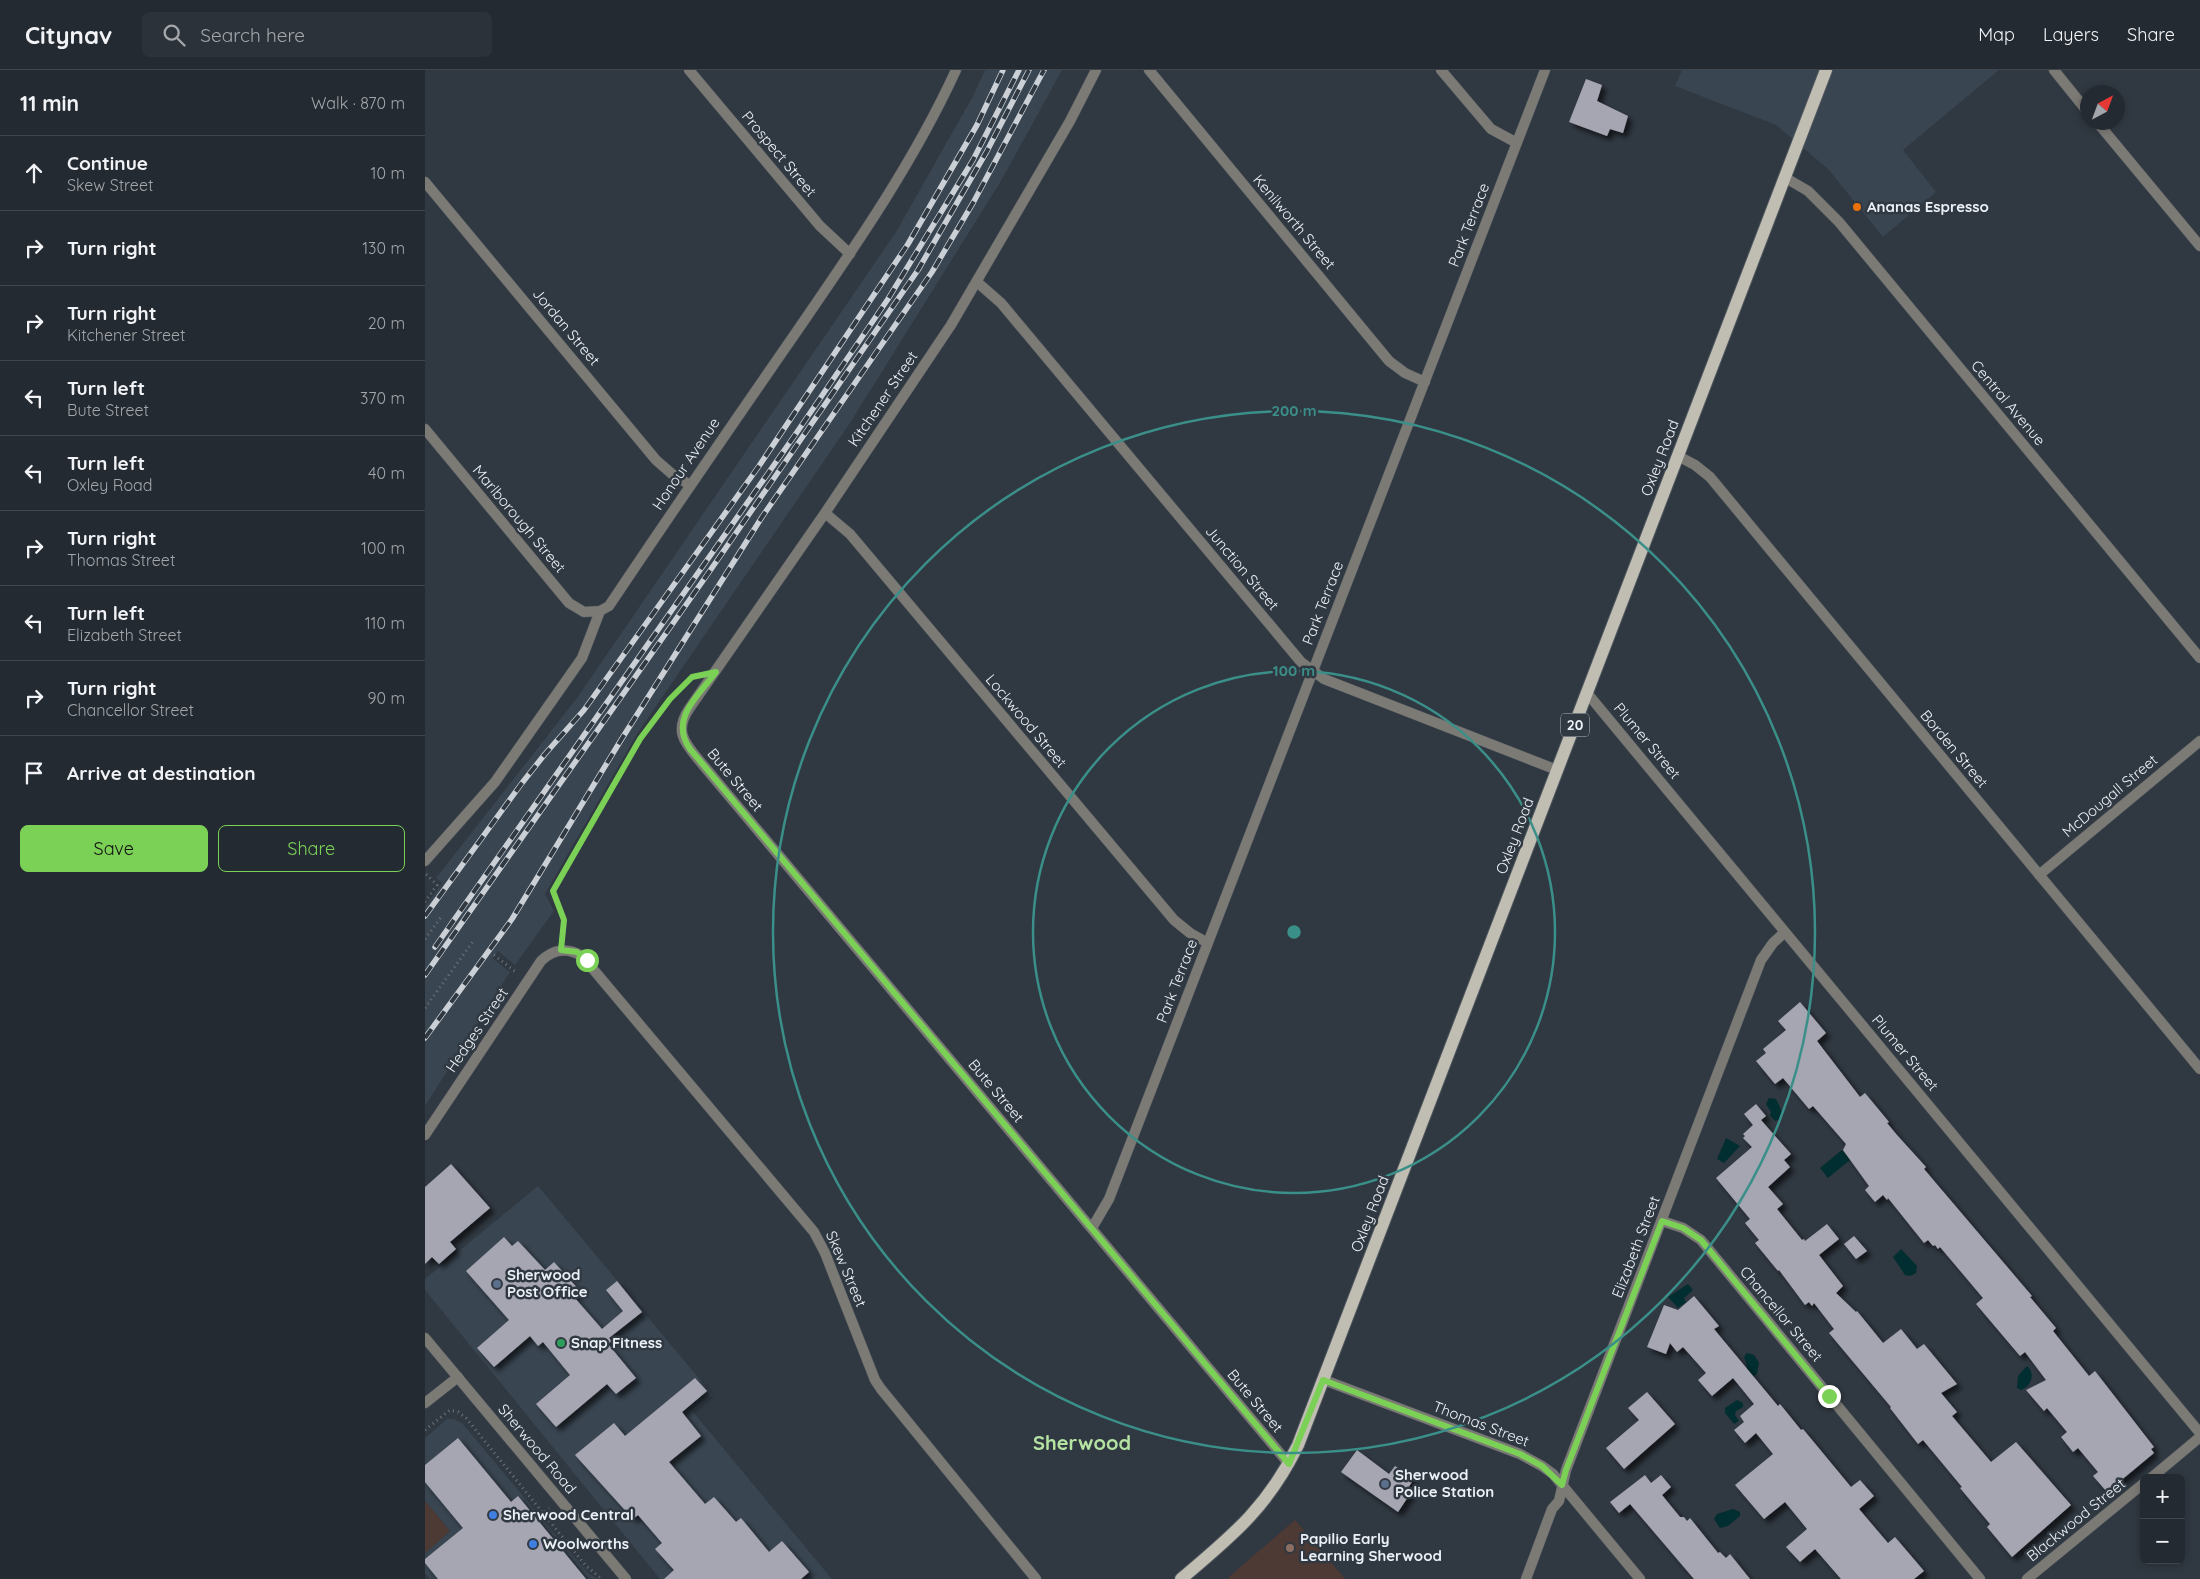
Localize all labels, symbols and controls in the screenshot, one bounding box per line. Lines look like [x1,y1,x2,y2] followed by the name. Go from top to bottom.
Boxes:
[142,12,492,57] search box
[25,20,112,50] text: Citynav
[160,21,188,49] icon: search
[200,23,305,47] text: Search here
[1978,23,2015,46] text: Map
[2043,23,2099,46] text: Layers
[2127,23,2175,46] text: Share
[2080,85,2125,130] north arrow
[20,90,79,116] text: 11 min
[311,93,405,113] text: Walk · 870 m
[738,107,821,200] street label: Prospect Street
[67,151,148,175] text: Continue
[20,159,48,187] icon: ahead
[371,163,405,183] text: 10 m
[1249,170,1340,273] street label: Kenilworth Street
[67,175,153,195] text: Skew Street
[1444,180,1493,269] street label: Park Terrace
[1867,197,1989,216] place label: Ananas Espresso
[1851,201,1863,213] marker: Ananas Espresso
[20,234,48,262] icon: right
[67,236,156,260] text: Turn right
[362,238,405,258] text: 130 m
[529,284,604,369] street label: Jordan Street
[67,301,156,325] text: Turn right
[20,309,48,337] icon: right
[368,313,405,333] text: 20 m
[67,325,186,345] text: Kitchener Street
[844,347,922,450] street label: Kitchener Street
[1967,356,2050,449] street label: Central Avenue
[67,376,145,400] text: Turn left
[20,384,48,412] icon: left
[360,388,405,408] text: 370 m
[67,400,149,420] text: Bute Street
[1272,401,1317,420] text: 200 m
[648,414,723,514] street label: Honour Avenue
[1636,417,1683,499] street label: Oxley Road
[67,451,145,475] text: Turn left
[20,459,48,487] icon: left
[469,461,570,576] street label: Marlborough Street
[368,463,405,483] text: 40 m
[67,475,152,495] text: Oxley Road
[1201,521,1283,614] street label: Junction Street
[67,526,156,550] text: Turn right
[20,534,48,562] icon: right
[361,538,405,558] text: 100 m
[67,550,175,570] text: Thomas Street
[1298,558,1347,647] street label: Park Terrace
[67,601,145,625] text: Turn left
[20,609,48,637] icon: left
[365,613,405,633] text: 110 m
[67,625,182,645] text: Elizabeth Street
[1273,661,1315,680] text: 100 m
[982,670,1071,771] street label: Lockwood Street
[67,676,156,700] text: Turn right
[20,684,48,712] icon: right
[368,688,405,708] text: 90 m
[1610,699,1685,783] street label: Plumer Street
[67,700,194,720] text: Chancellor Street
[1916,706,1992,791] street label: Borden Street
[1561,714,1589,736] road number: 20
[703,744,767,815] street label: Bute Street
[2058,750,2161,841] street label: McDougall Street
[20,759,48,787] icon: arrive
[67,761,256,785] text: Arrive at destination
[1491,795,1538,877] street label: Oxley Road
[20,825,208,872] button: Save
[218,825,405,872] button: Share
[1285,923,1303,941] centre of rings
[1152,936,1201,1025] street label: Park Terrace
[576,949,599,972] route start
[441,984,512,1076] street label: Hedges Street
[1868,1011,1943,1095] street label: Plumer Street
[964,1055,1028,1126] street label: Bute Street
[1346,1173,1393,1255] street label: Oxley Road
[1607,1193,1664,1301] street label: Elizabeth Street
[822,1228,871,1310] street label: Skew Street
[1736,1262,1827,1365] street label: Chancellor Street
[507,1265,588,1301] place label: Sherwood Post Office
[491,1278,503,1290] marker: Sherwood Post Office
[571,1333,662,1352] place label: Snap Fitness
[555,1337,567,1349] marker: Snap Fitness
[1223,1365,1287,1436] street label: Bute Street
[1818,1385,1841,1408] route end
[1430,1396,1532,1451] street label: Thomas Street
[494,1400,581,1498] street label: Sherwood Road
[1033,1430,1131,1455] district label: Sherwood
[1395,1465,1494,1501] place label: Sherwood Police Station
[2022,1474,2129,1565] street label: Blackwood Street
[2140,1474,2185,1564] map controls
[2140,1474,2185,1519] button: +
[1379,1478,1391,1490] marker: Sherwood Police Station
[503,1505,634,1524] place label: Sherwood Central
[487,1509,499,1521] marker: Sherwood Central
[2140,1519,2185,1564] button: −
[1300,1529,1442,1565] place label: Papilio Early Learning Sherwood
[543,1534,629,1553] place label: Woolworths
[527,1538,539,1550] marker: Woolworths
[1284,1542,1296,1554] marker: Papilio Early Learning Sherwood

